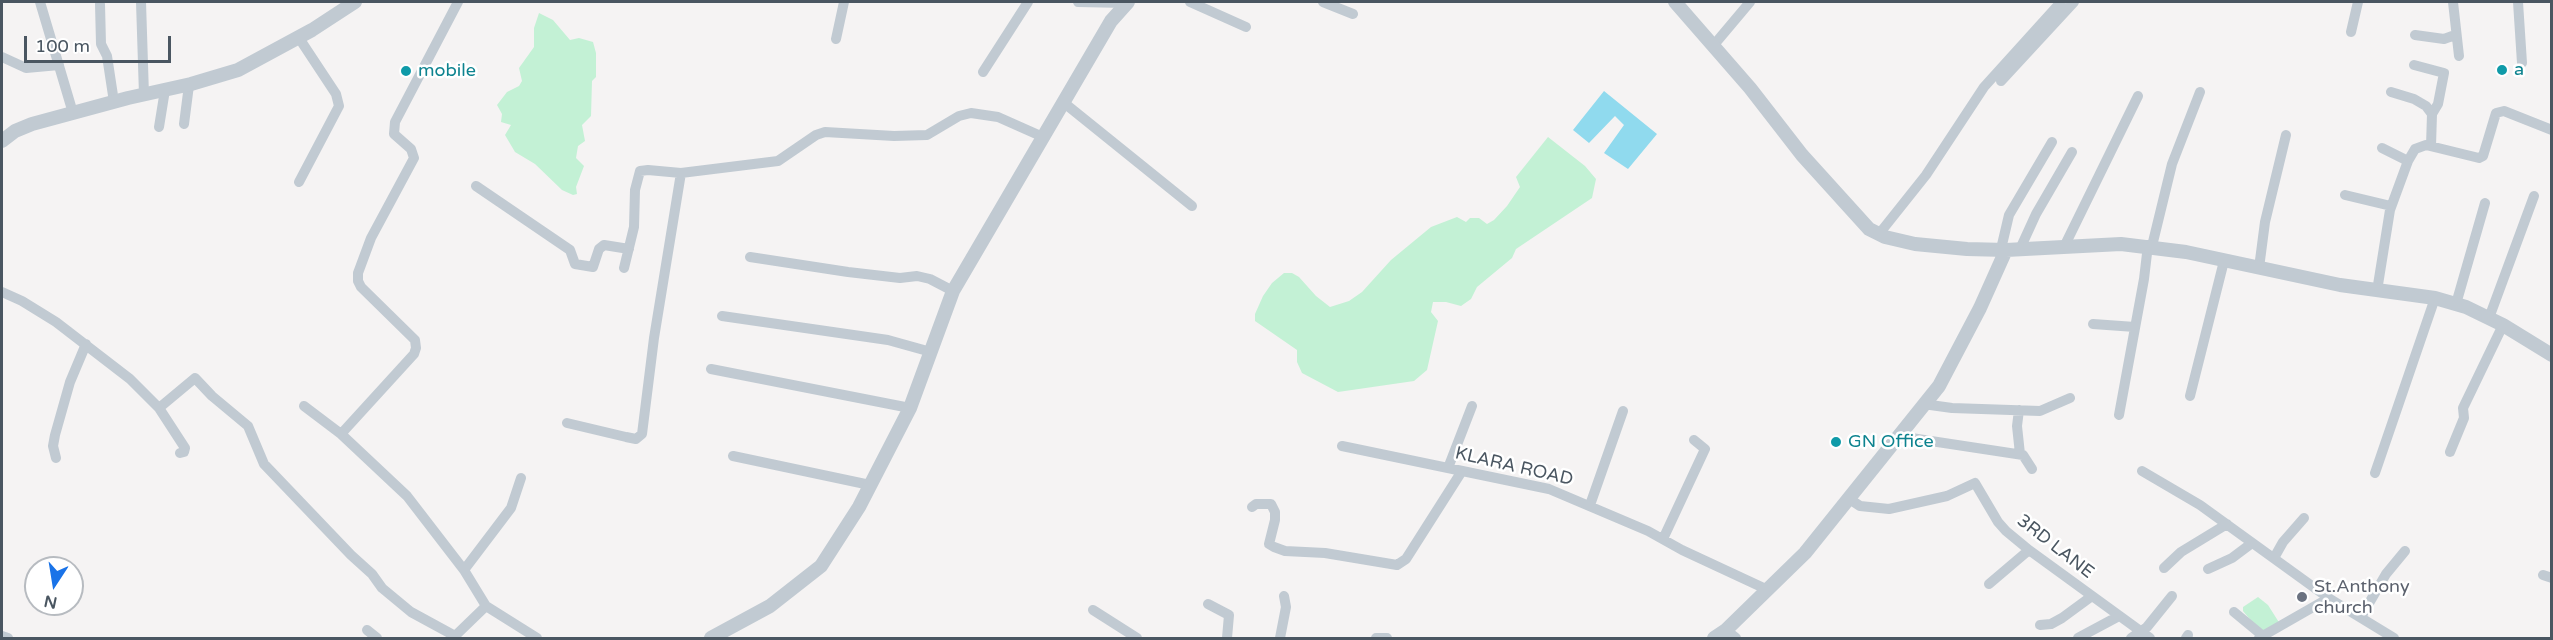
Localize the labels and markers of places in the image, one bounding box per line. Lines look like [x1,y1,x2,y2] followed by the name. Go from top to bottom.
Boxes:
[2514,59,2524,81] place label: a
[418,60,476,82] place label: mobile
[2495,63,2509,77] marker: a
[399,64,413,78] marker: mobile
[1848,431,1934,453] place label: GN Office
[1829,435,1843,449] marker: GN Office
[2314,576,2410,618] place label: St.Anthony church
[2295,590,2309,604] marker: St.Anthony church

